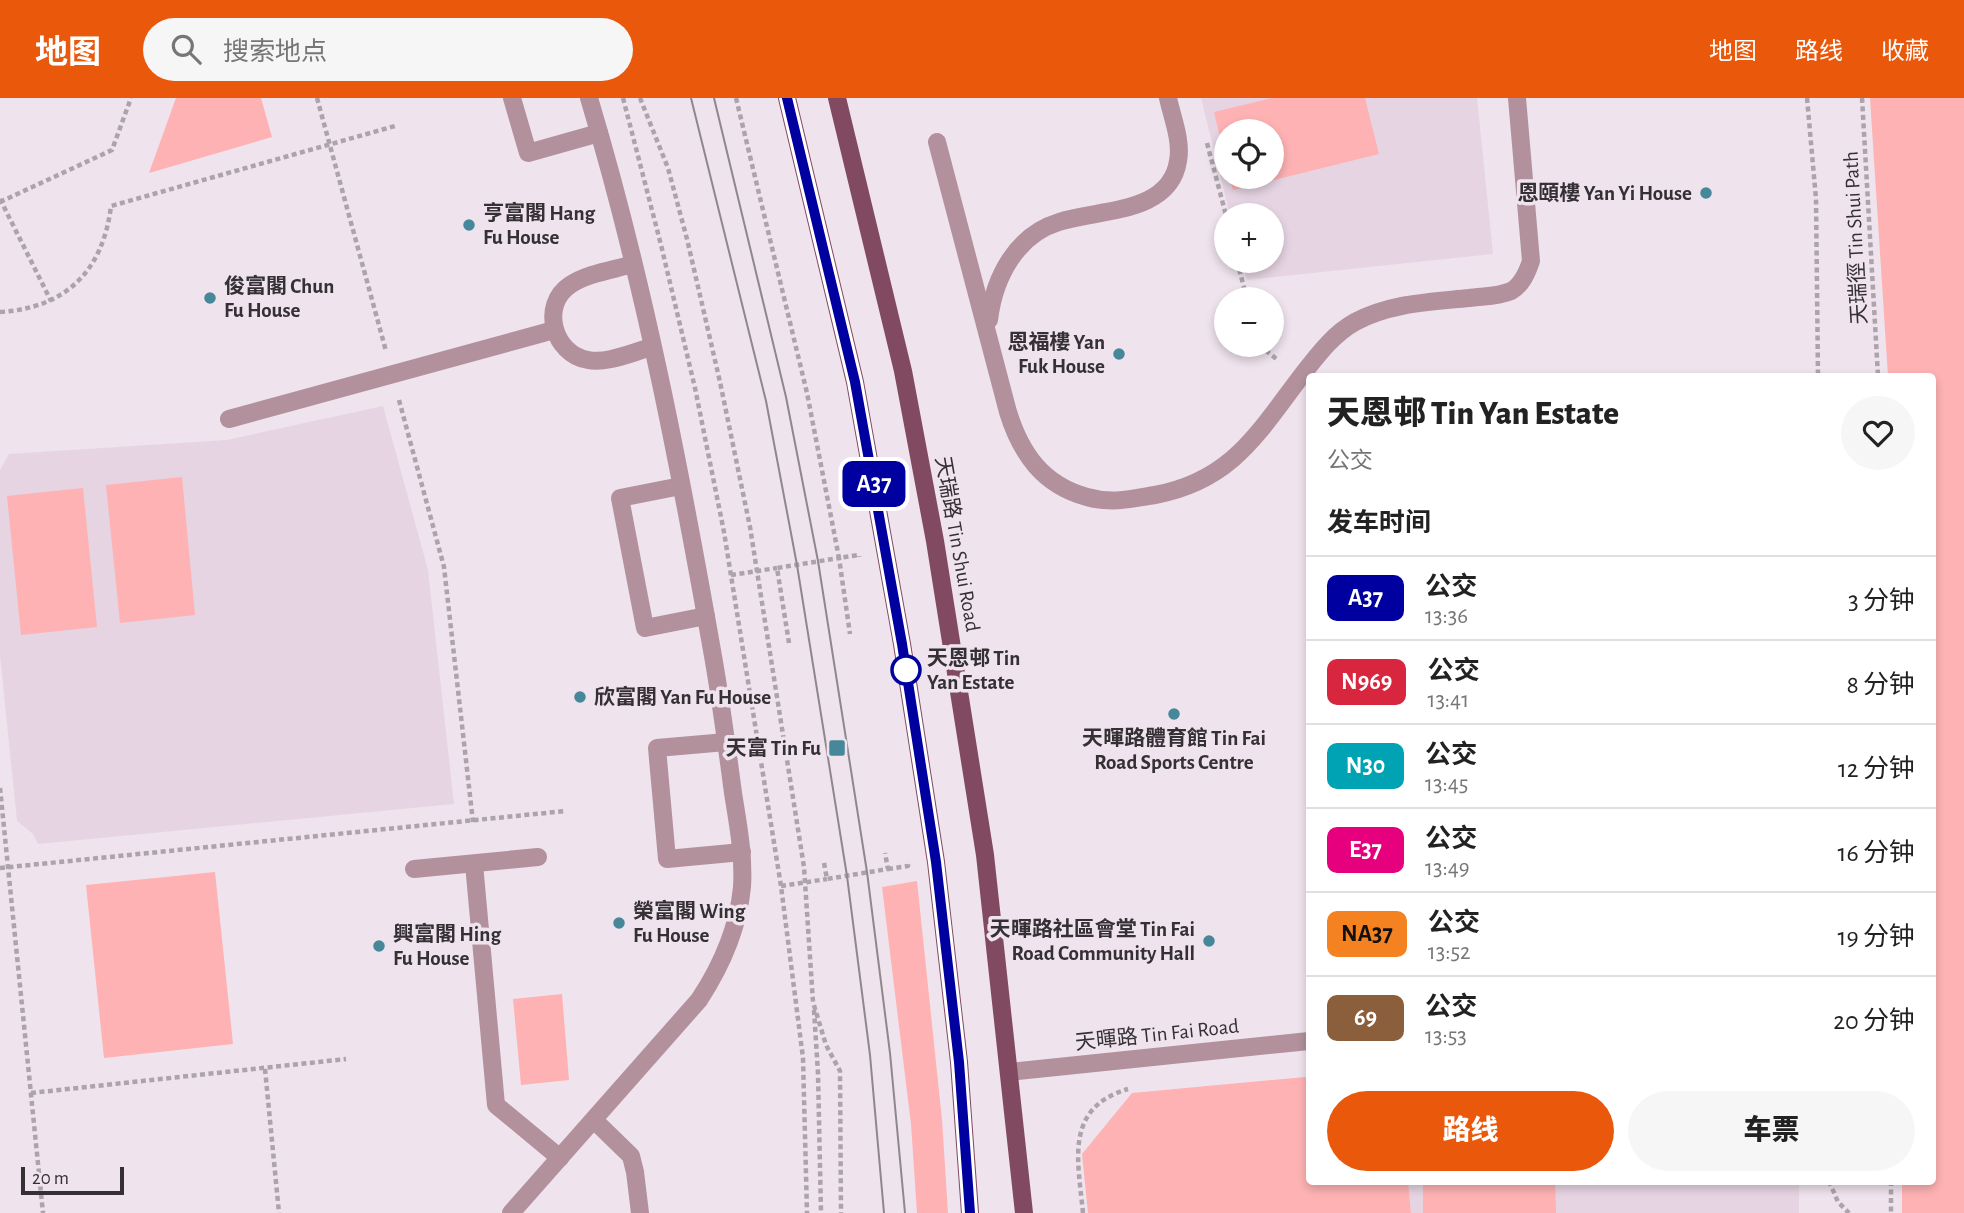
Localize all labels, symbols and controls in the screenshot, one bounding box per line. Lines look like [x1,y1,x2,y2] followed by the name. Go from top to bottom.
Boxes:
[143,18,633,81] search box
[167,30,205,68] icon: search
[35,37,101,70] text: 地图
[223,39,327,65] text: 搜索地点
[1709,40,1757,64] text: 地图
[1795,40,1843,64] text: 路线
[1881,40,1929,64] text: 收藏
[1214,119,1284,357] map controls
[1214,119,1284,189] button: locate
[1839,151,1871,325] street label: 天瑞徑 Tin Shui Path
[1517,182,1692,204] place label: 恩頤樓 Yan Yi House
[1698,185,1714,201] marker: 恩頤樓 Yan Yi House
[483,201,596,248] place label: 亨富閣 Hang Fu House
[1214,203,1284,273] button: +
[461,217,477,233] marker: 亨富閣 Hang Fu House
[224,274,334,321] place label: 俊富閣 Chun Fu House
[1214,287,1284,357] button: −
[202,290,218,306] marker: 俊富閣 Chun Fu House
[1007,331,1105,377] place label: 恩福樓 Yan Fuk House
[1111,346,1127,362] marker: 恩福樓 Yan Fuk House
[1841,396,1915,470] button: heart
[1327,398,1619,431] text: 天恩邨 Tin Yan Estate
[1327,450,1373,473] text: 公交
[932,455,984,634] street label: 天瑞路 Tin Shui Road
[834,461,914,507] line badge: A37
[856,472,892,496] text: A37
[1327,510,1431,536] text: 发车时间
[1425,574,1477,600] text: 公交
[1348,586,1383,610] text: A37
[1848,588,1915,614] text: 3 分钟
[1425,605,1468,628] text: 13:36
[927,647,1020,693] place label: 天恩邨 Tin Yan Estate
[891,655,921,685] marker: 天恩邨 Tin Yan Estate
[1427,658,1479,684] text: 公交
[1341,670,1392,694] text: N969
[1846,672,1915,698] text: 8 分钟
[594,685,771,708] place label: 欣富閣 Yan Fu House
[572,689,588,705] marker: 欣富閣 Yan Fu House
[1427,689,1469,712] text: 13:41
[1166,706,1182,722] marker: 天暉路體育館 Tin Fai Road Sports Centre
[1082,726,1266,773] place label: 天暉路體育館 Tin Fai Road Sports Centre
[726,736,821,759] place label: 天富 Tin Fu
[827,738,847,758] marker: 天富 Tin Fu
[1425,742,1477,768] text: 公交
[1346,754,1385,778] text: N30
[1838,756,1915,782] text: 12 分钟
[1425,773,1468,796] text: 13:45
[1425,826,1477,852] text: 公交
[1349,838,1382,862] text: E37
[1838,840,1915,866] text: 16 分钟
[1425,857,1470,880] text: 13:49
[633,899,746,946] place label: 榮富閣 Wing Fu House
[1428,910,1480,936] text: 公交
[611,915,627,931] marker: 榮富閣 Wing Fu House
[990,918,1195,964] place label: 天暉路社區會堂 Tin Fai Road Community Hall
[393,922,501,969] place label: 興富閣 Hing Fu House
[1341,922,1393,946] text: NA37
[1838,924,1915,950] text: 19 分钟
[1201,933,1217,949] marker: 天暉路社區會堂 Tin Fai Road Community Hall
[371,938,387,954] marker: 興富閣 Hing Fu House
[1428,941,1471,964] text: 13:52
[1425,994,1477,1020] text: 公交
[1354,1006,1377,1030] text: 69
[1833,1008,1915,1034] text: 20 分钟
[1074,1014,1240,1054] street label: 天暉路 Tin Fai Road
[1425,1025,1467,1048] text: 13:53
[1327,1091,1614,1171] button: 路线
[1628,1091,1915,1171] button: 车票
[21,1164,124,1196] scale bar
[32,1169,69,1188] text: 20 m

